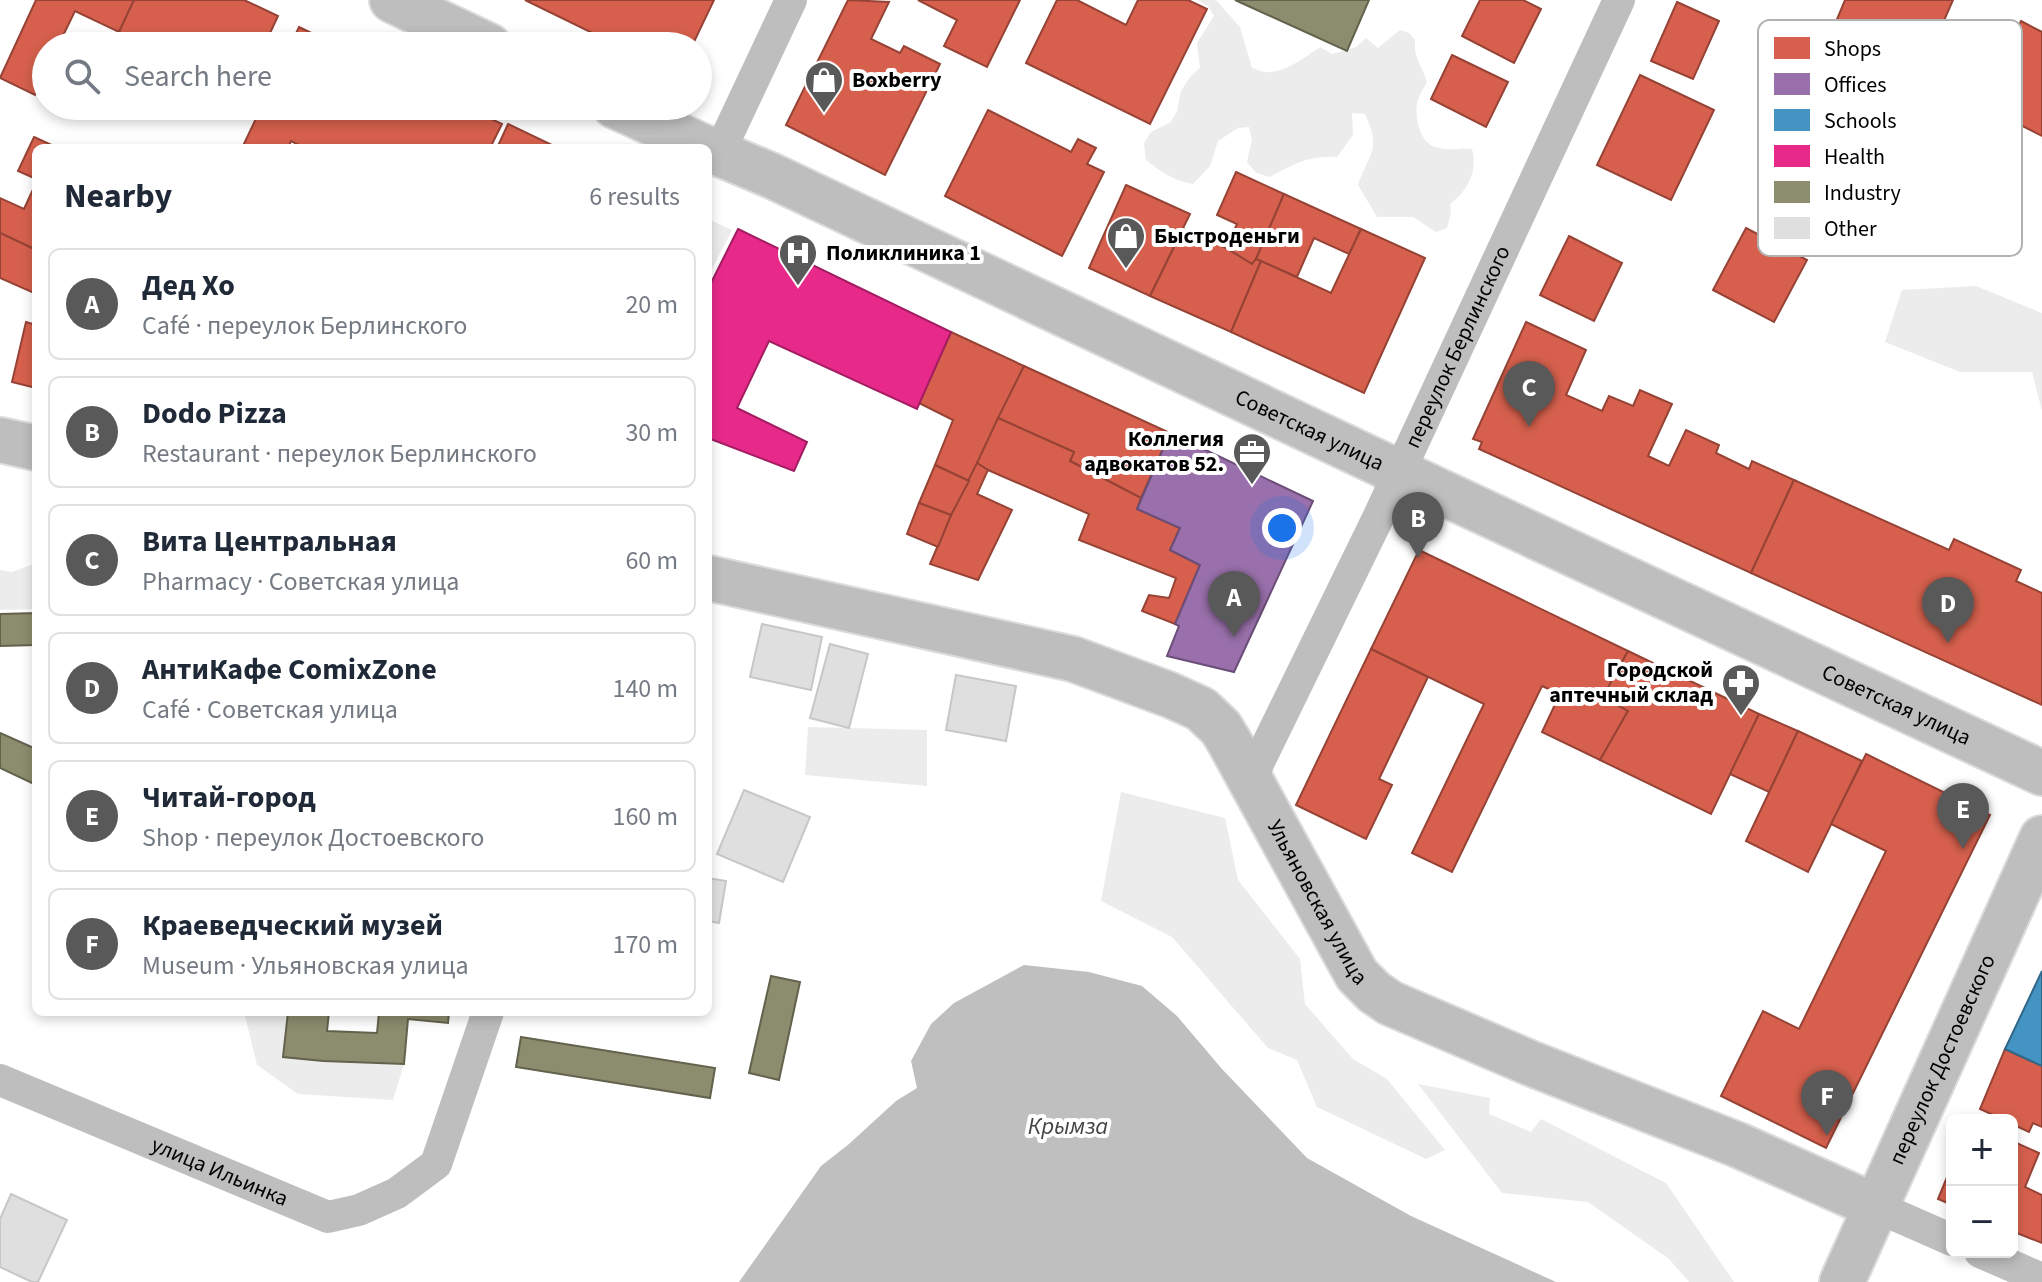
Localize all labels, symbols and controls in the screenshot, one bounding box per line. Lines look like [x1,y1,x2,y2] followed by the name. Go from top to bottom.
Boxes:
[1758,20,2022,256] legend
[32,32,712,120] search box
[1824,33,1881,65] text: Shops
[60,54,104,98] icon: search
[124,55,272,98] text: Search here
[803,59,845,114] shop icon: Boxberry
[852,64,942,96] place label: Boxberry
[1824,69,1886,101] text: Offices
[1824,105,1896,137] text: Schools
[1824,141,1885,173] text: Health
[64,172,172,221] text: Nearby
[1824,177,1901,209] text: Industry
[589,178,680,215] text: 6 results
[1824,213,1877,245] text: Other
[1105,215,1147,270] shop icon: Быстроденьги
[1154,220,1300,252] place label: Быстроденьги
[777,232,819,287] hospital icon: Поликлиника 1
[826,237,981,269] place label: Поликлиника 1
[1397,240,1519,454] street label: переулок Берлинского
[142,264,235,307] text: Дед Хо
[85,286,99,323] text: A
[625,286,678,323] text: 20 m
[142,307,467,344] text: Café · переулок Берлинского
[1503,361,1555,427] pin: C
[1230,381,1389,479] street label: Советская улица
[142,392,287,435] text: Dodo Pizza
[84,414,100,451] text: B
[625,414,678,451] text: 30 m
[1084,423,1224,480] place label: Коллегия адвокатов 52.
[1231,431,1273,486] office icon: Коллегия адвокатов 52.
[142,435,537,472] text: Restaurant · переулок Берлинского
[1392,492,1444,558] pin: B
[1262,508,1302,548] your location
[142,520,397,563] text: Вита Центральная
[84,542,100,579] text: C
[625,542,678,579] text: 60 m
[142,563,459,600] text: Pharmacy · Советская улица
[1208,571,1260,637] pin: A
[1922,577,1974,643] pin: D
[142,648,437,691] text: АнтиКафе ComixZone
[1549,654,1713,711] place label: Городской аптечный склад
[1816,656,1976,754] street label: Советская улица
[1720,662,1762,717] pharmacy icon: Городской аптечный склад
[84,670,100,707] text: D
[612,670,678,707] text: 140 m
[142,691,398,728] text: Café · Советская улица
[142,776,316,819] text: Читай-город
[1937,783,1989,849] pin: E
[85,798,99,835] text: E
[612,798,678,835] text: 160 m
[1259,814,1375,993] street label: Ульяновская улица
[142,819,484,856] text: Shop · переулок Достоевского
[142,904,443,947] text: Краеведческий музей
[85,926,99,963] text: F
[612,926,678,963] text: 170 m
[142,947,469,984] text: Museum · Ульяновская улица
[1881,949,2004,1170] street label: переулок Достоевского
[1801,1070,1853,1136] pin: F
[1028,1109,1108,1144] water label: Крымза
[1946,1114,2018,1258] map controls
[1946,1114,2018,1186] button: +
[146,1129,293,1215] street label: улица Ильинка
[1946,1186,2018,1258] button: −

